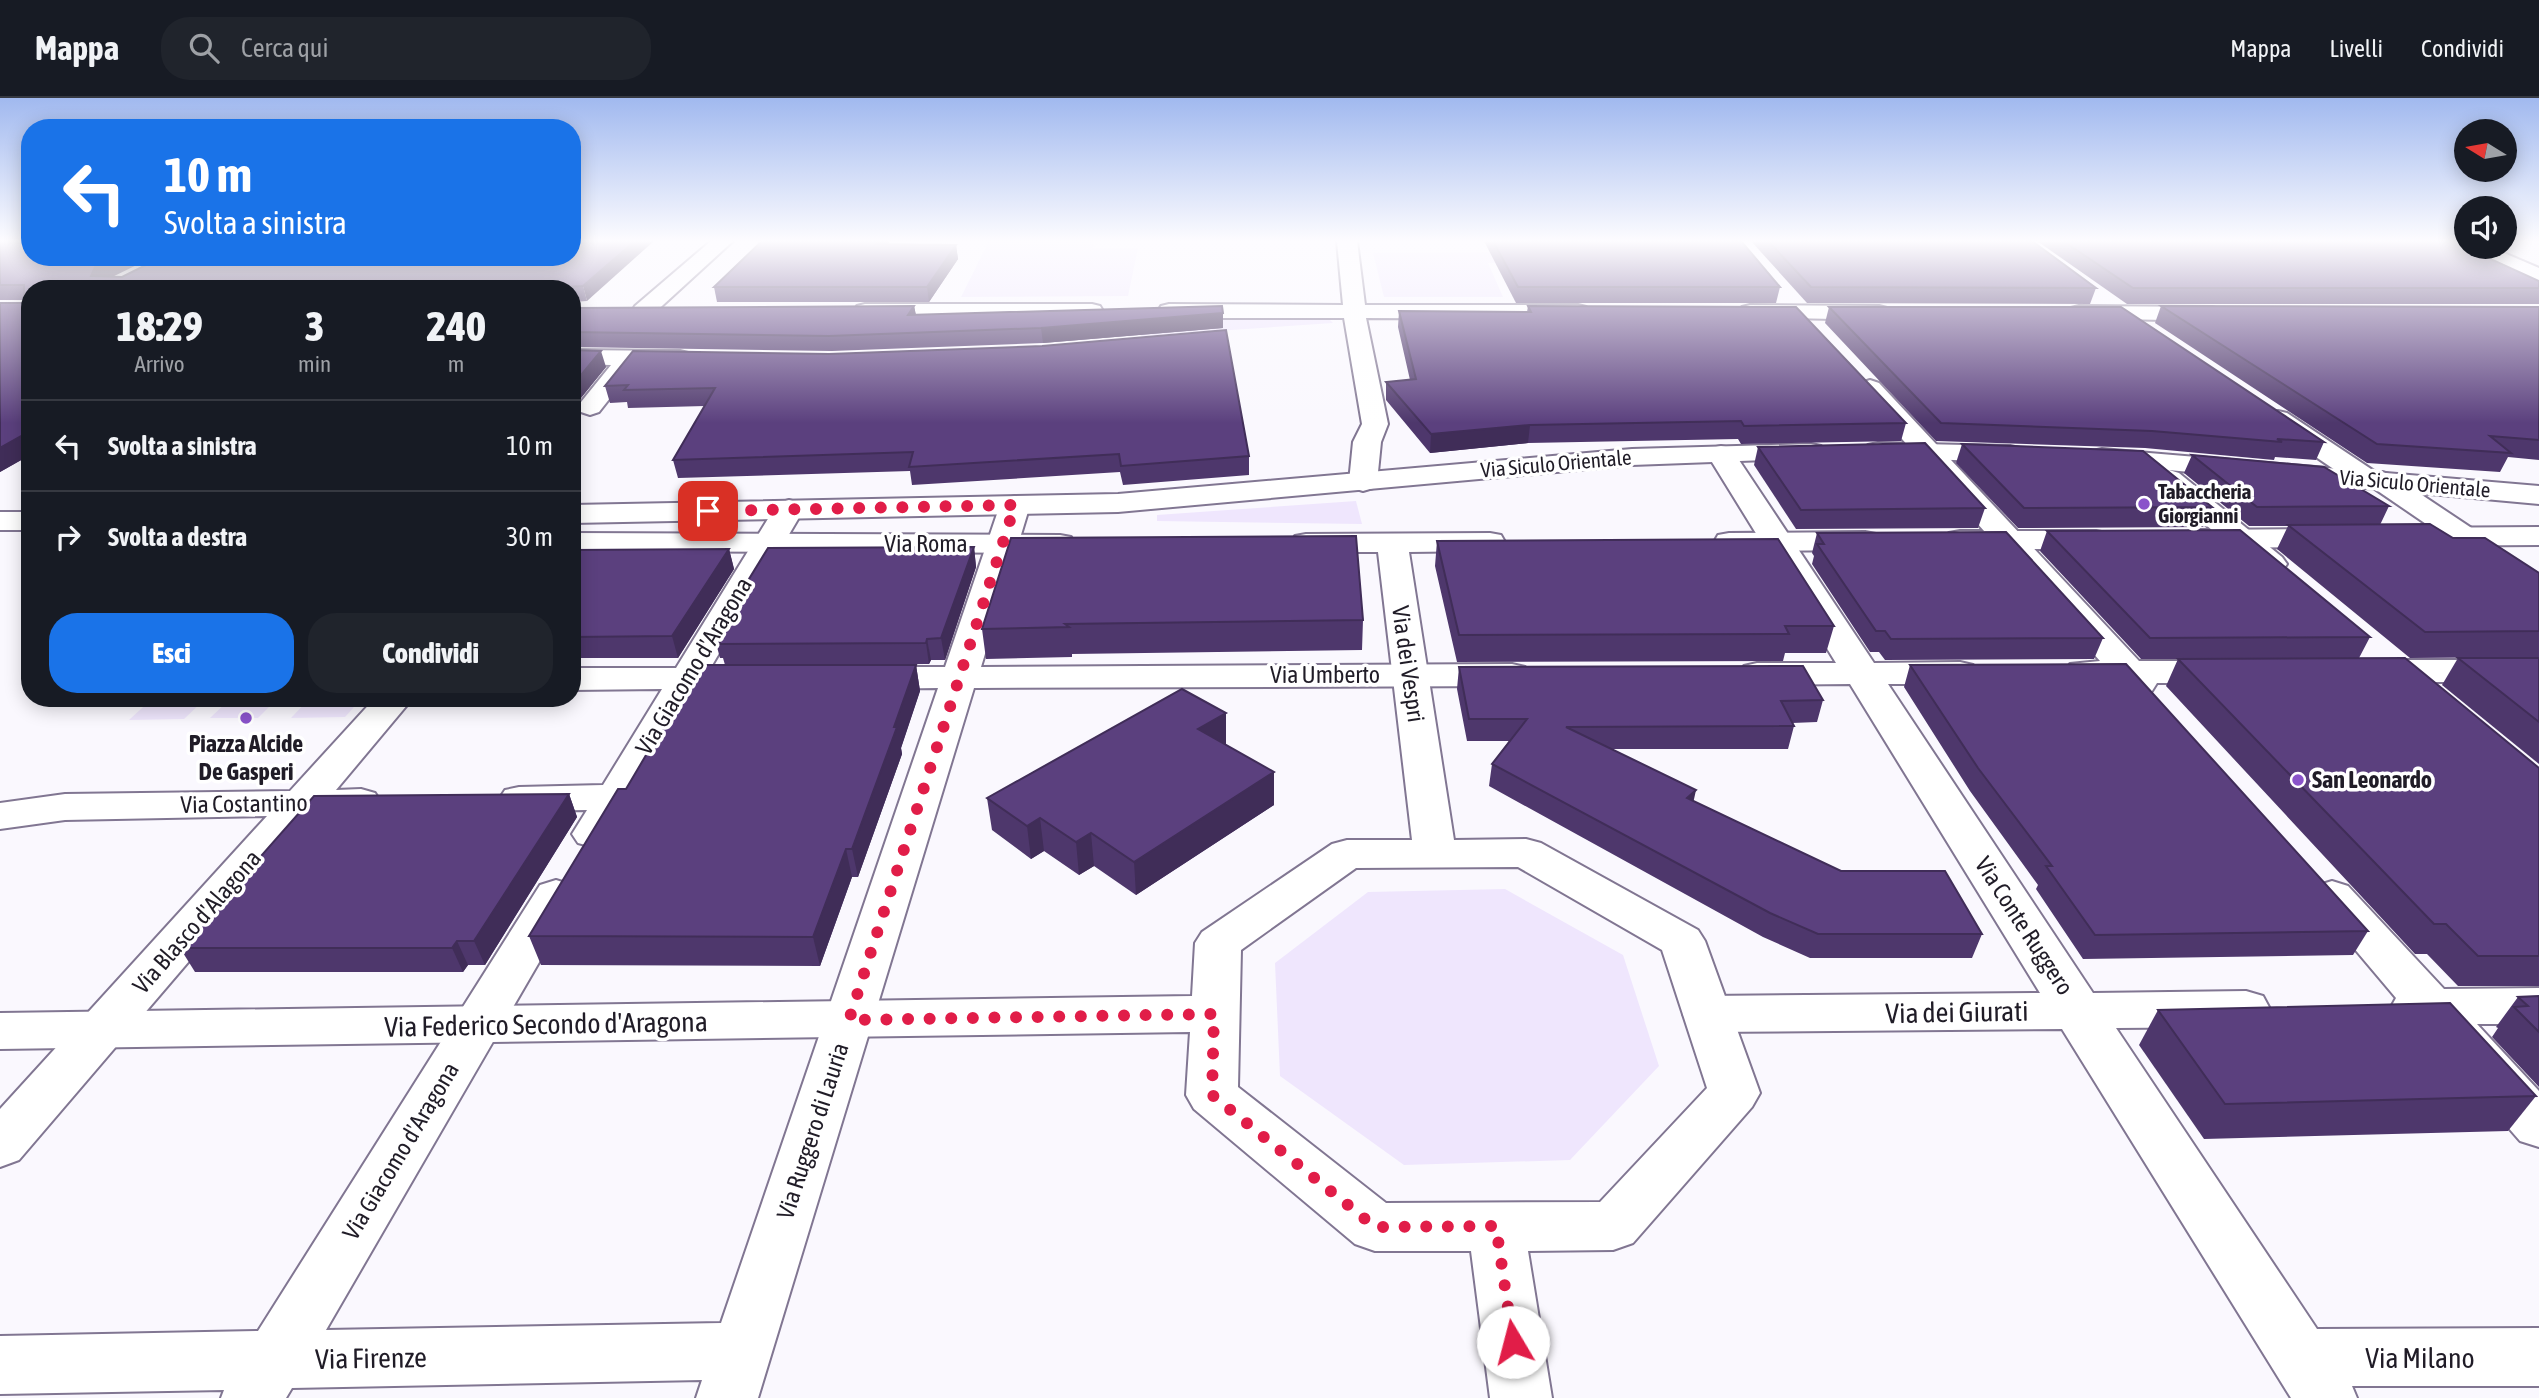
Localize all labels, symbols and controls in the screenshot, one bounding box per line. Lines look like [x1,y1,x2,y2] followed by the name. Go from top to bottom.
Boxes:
[161,17,651,80] search box
[35,29,119,67] text: Mappa
[185,29,223,67] icon: search
[241,33,328,63] text: Cerca qui
[2230,35,2291,62] text: Mappa
[2329,35,2383,62] text: Livelli
[2421,35,2504,62] text: Condividi
[2454,119,2516,182] north arrow
[2454,119,2517,259] map controls
[164,146,252,202] text: 10 m
[49,147,140,238] icon: left
[2454,196,2517,259] button: sound
[164,204,347,241] text: Svolta a sinistra
[116,302,203,350] text: 18:29
[305,302,324,350] text: 3
[426,302,486,350] text: 240
[134,351,185,377] text: Arrivo
[298,351,331,377] text: min
[448,351,464,377] text: m
[49,427,87,465] icon: left
[108,431,257,461] text: Svolta a sinistra
[506,431,553,461] text: 10 m
[1480,444,1632,482] street label: Via Siculo Orientale
[2339,464,2491,502] street label: Via Siculo Orientale
[2158,479,2252,527] place label: Tabaccheria Giorgianni
[678,481,738,541] pin
[689,492,727,530] icon: arrive
[2136,496,2152,512] marker: Tabaccheria Giorgianni
[49,518,87,556] icon: right
[108,522,247,552] text: Svolta a destra
[506,522,553,552] text: 30 m
[884,530,968,557] street label: Via Roma
[630,572,757,759] street label: Via Giacomo d'Aragona
[1387,604,1430,724] street label: Via dei Vespri
[49,613,294,693] button: Esci
[308,613,553,693] button: Condividi
[1270,661,1380,688] street label: Via Umberto
[238,710,254,726] marker: Piazza Alcide De Gasperi
[189,730,303,785] place label: Piazza Alcide De Gasperi
[2312,766,2432,793] place label: San Leonardo
[2290,772,2306,788] marker: San Leonardo
[180,789,308,818] street label: Via Costantino
[127,844,266,999] street label: Via Blasco d'Alagona
[1970,852,2079,1000] street label: Via Conte Ruggero
[1885,995,2029,1029] street label: Via dei Giurati
[384,1005,708,1043] street label: Via Federico Secondo d'Aragona
[771,1039,854,1222] street label: Via Ruggero di Lauria
[337,1057,464,1244] street label: Via Giacomo d'Aragona
[1476,1305,1550,1379] position arrow
[315,1341,427,1375] street label: Via Firenze
[2365,1342,2475,1374] street label: Via Milano

